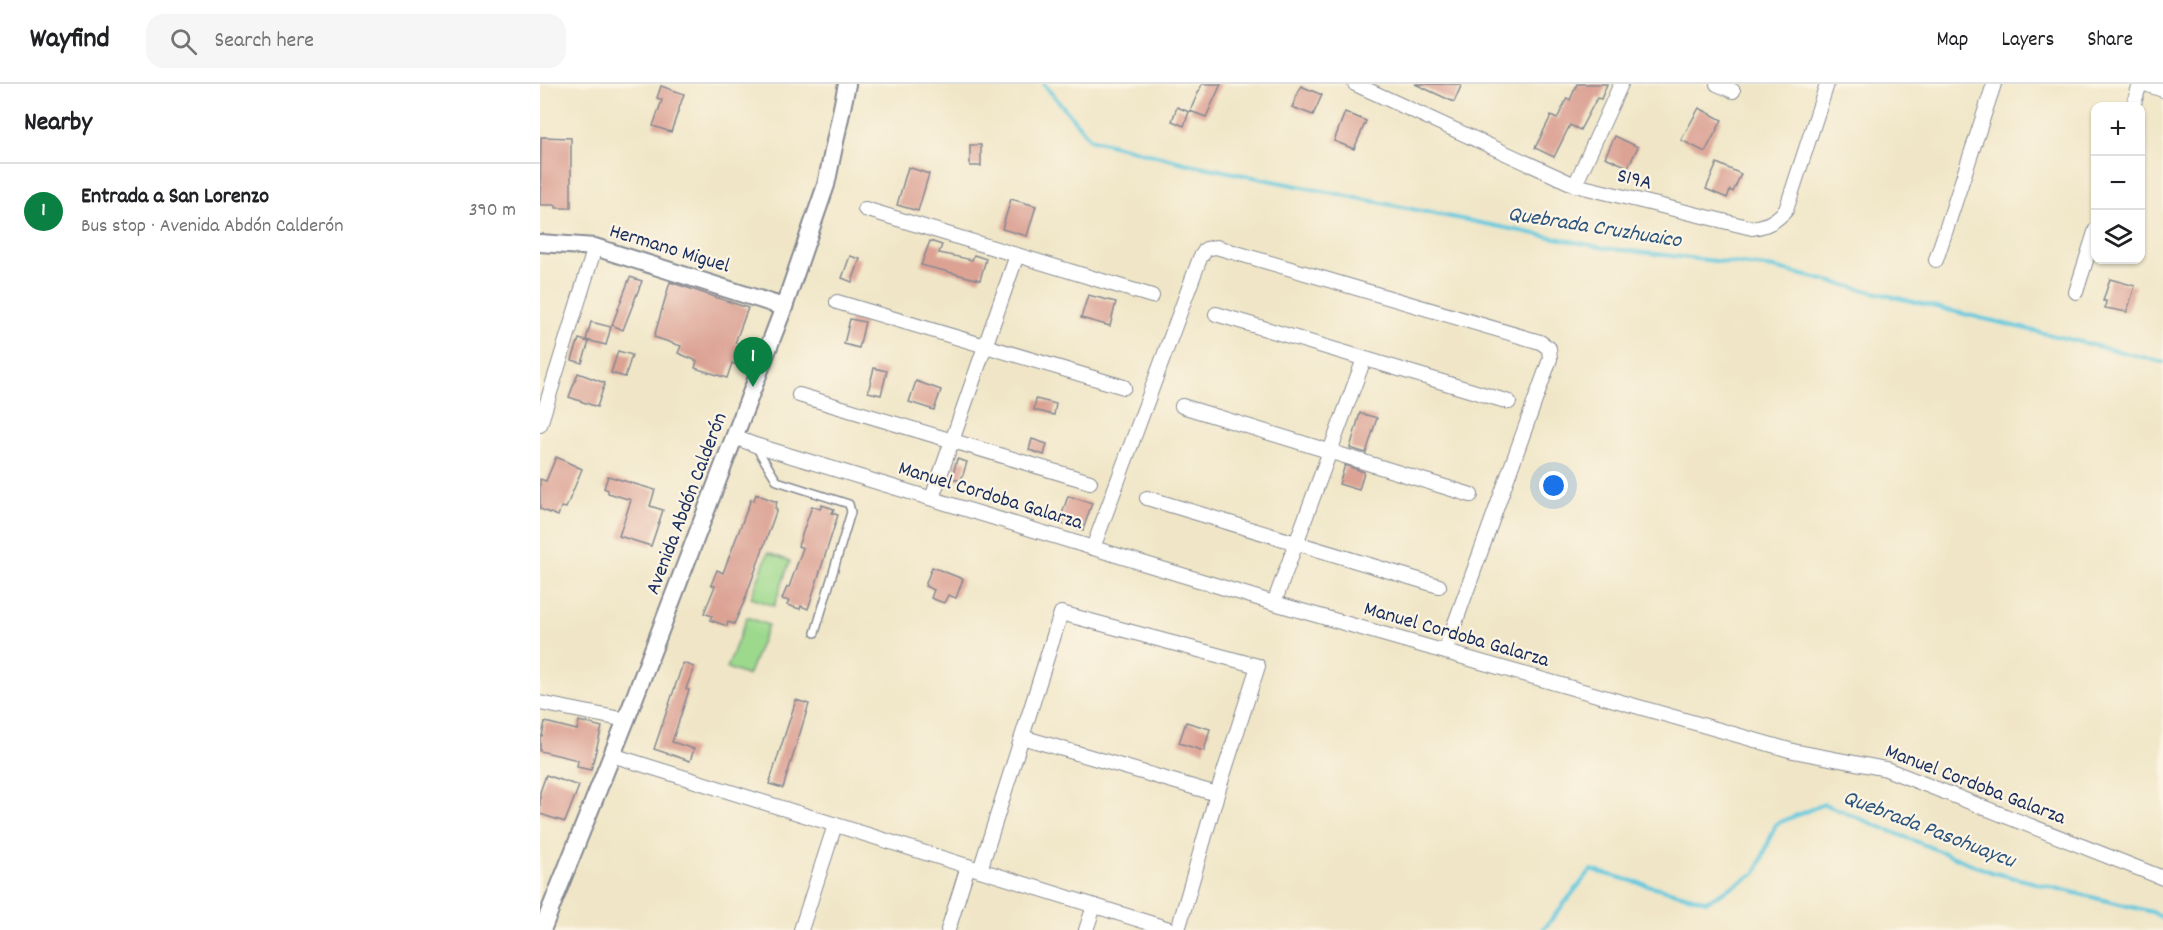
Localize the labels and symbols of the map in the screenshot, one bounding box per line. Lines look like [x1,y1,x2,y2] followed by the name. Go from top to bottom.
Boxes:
[1614,162,1655,200] street label: S19A
[1506,199,1685,258] water label: Quebrada Cruzhuaico
[605,217,733,282] street label: Hermano Miguel
[734,338,772,387] pin: 1
[639,409,736,600] street label: Avenida Abdón Calderón
[894,455,1087,540] street label: Manuel Cordoba Galarza
[1539,471,1568,500] your location
[1360,595,1553,677] street label: Manuel Cordoba Galarza
[1880,738,2071,834] street label: Manuel Cordoba Galarza
[1838,783,2021,878] water label: Quebrada Pasohuaycu

